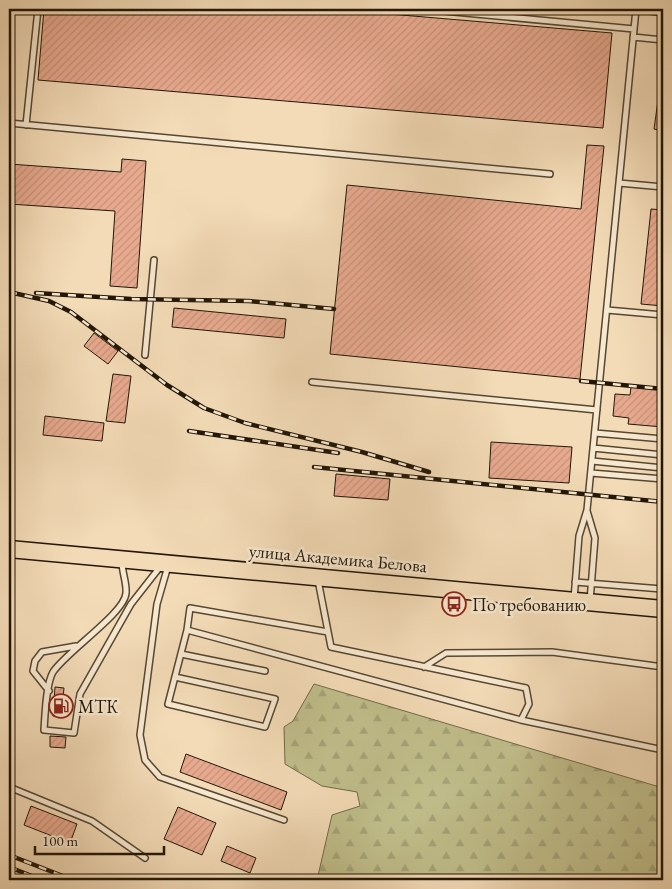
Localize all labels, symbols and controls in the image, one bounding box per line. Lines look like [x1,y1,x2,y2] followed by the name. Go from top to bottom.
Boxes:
[248,539,429,577] street label: улица Академика Белова
[441,591,467,617] bus stop icon: По требованию
[472,593,586,616] place label: По требованию
[48,693,74,719] fuel station icon: МТК
[78,695,118,718] place label: МТК
[35,824,164,856] scale bar
[42,831,79,850] text: 100 m

